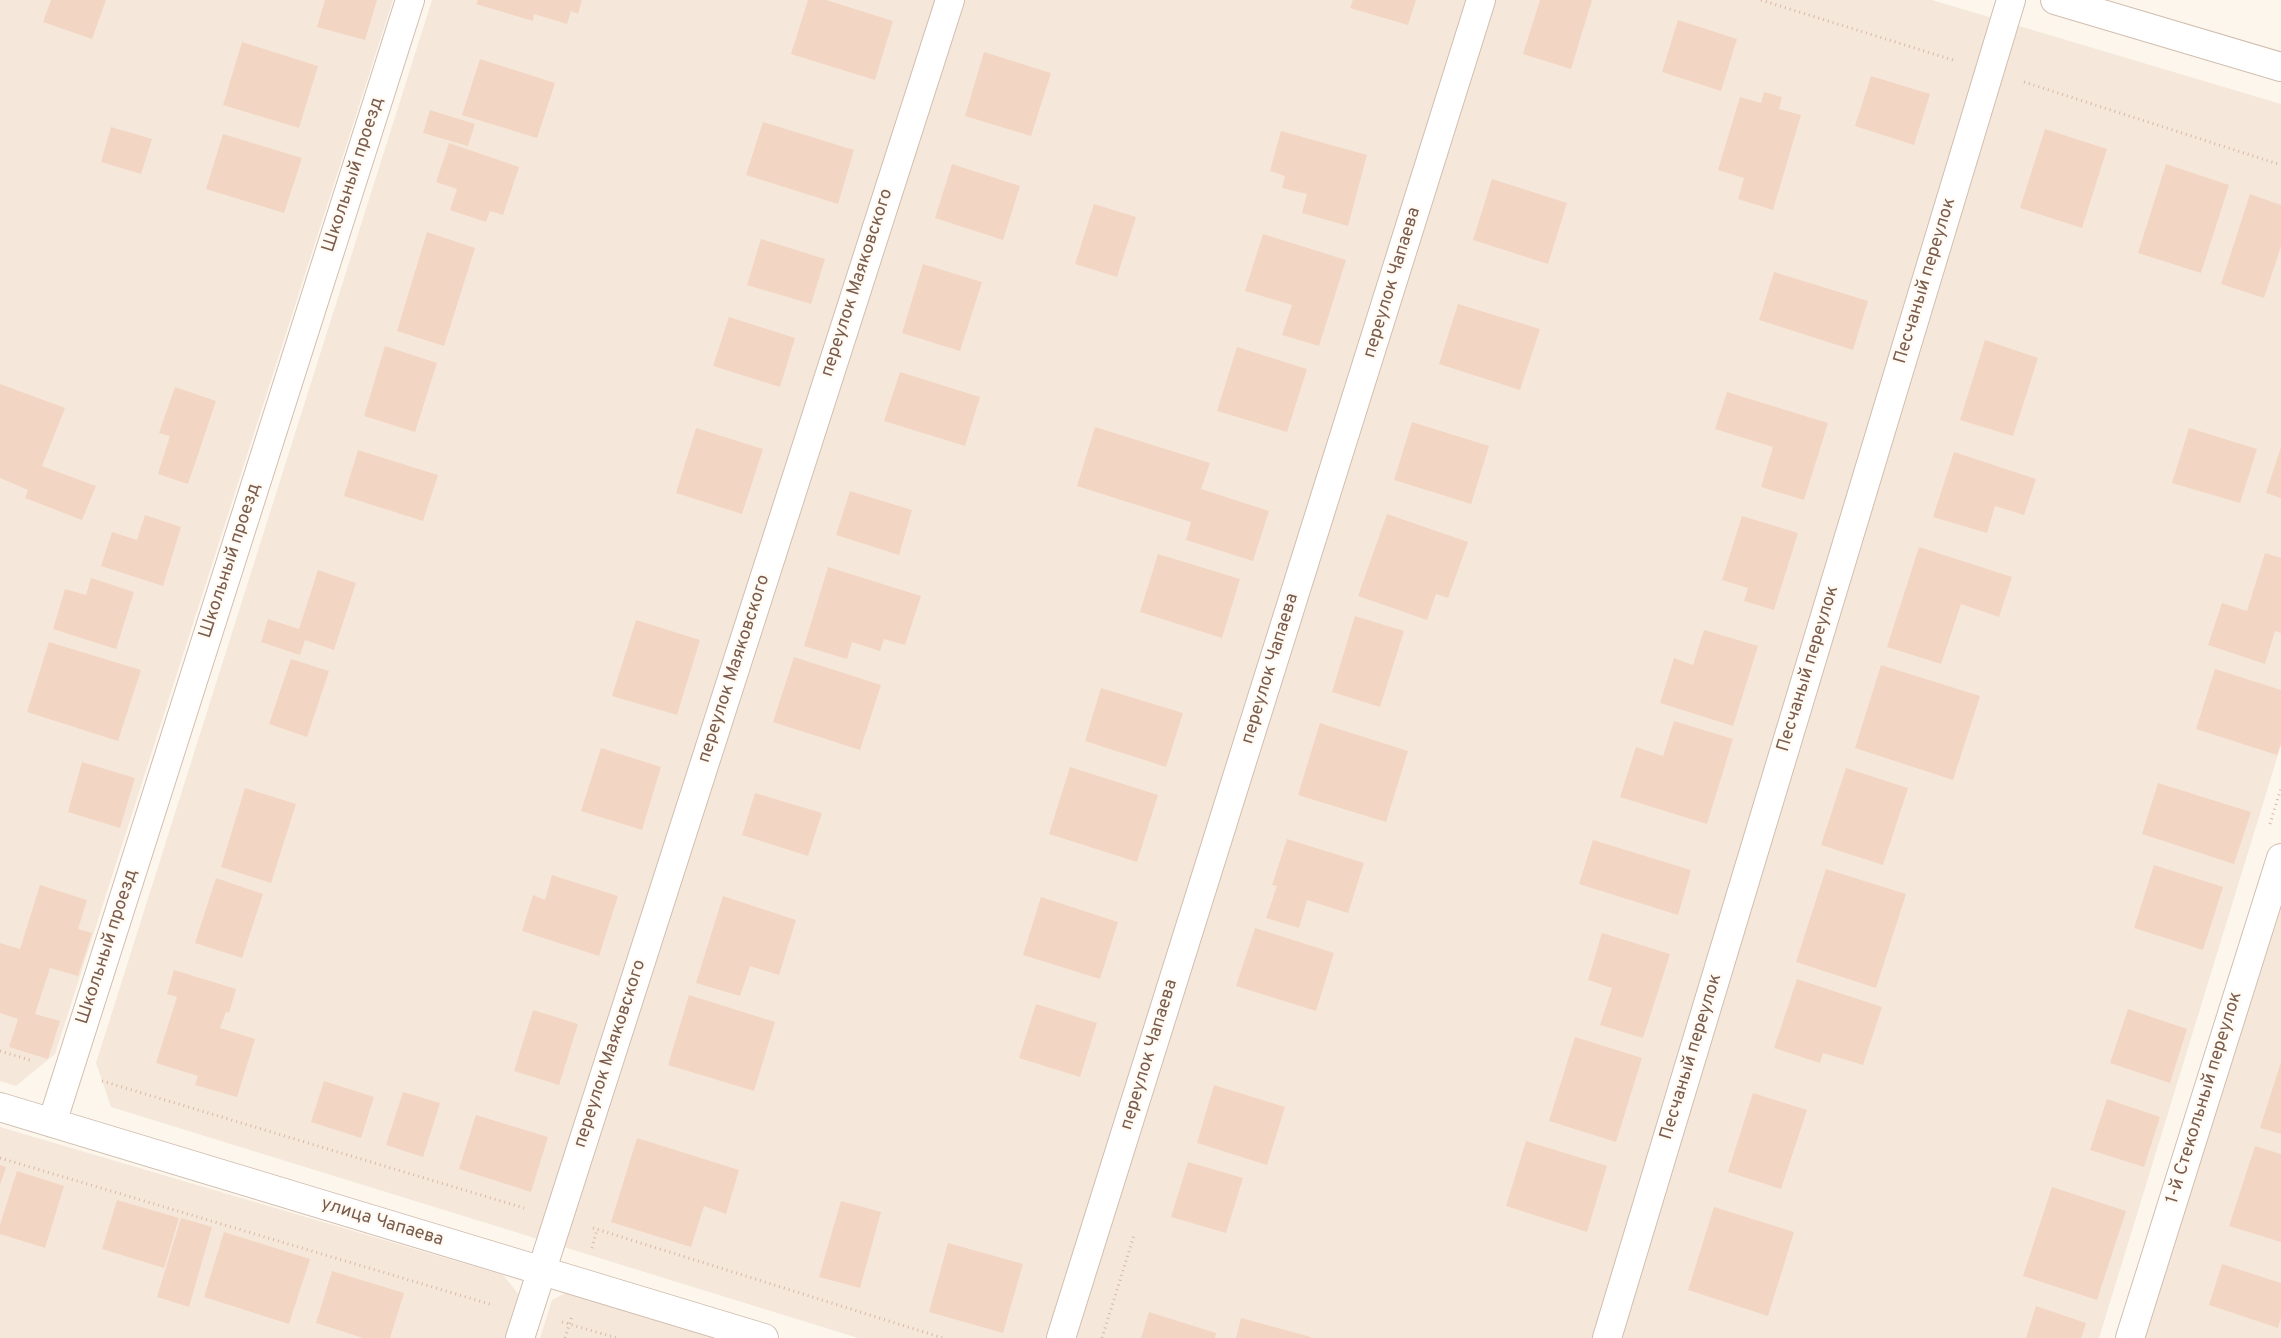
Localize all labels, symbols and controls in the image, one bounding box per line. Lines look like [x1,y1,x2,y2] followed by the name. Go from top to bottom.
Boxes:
[319,95,389,255] street label: Школьный проезд
[817,186,899,380] street label: переулок Маяковского
[1890,195,1962,367] street label: Песчаный переулок
[1360,205,1426,361] street label: переулок Чапаева
[196,481,266,641] street label: Школьный проезд
[694,572,776,766] street label: переулок Маяковского
[1773,583,1845,755] street label: Песчаный переулок
[1238,591,1304,747] street label: переулок Чапаева
[73,867,143,1027] street label: Школьный проезд
[570,957,652,1151] street label: переулок Маяковского
[1656,971,1728,1143] street label: Песчаный переулок
[1117,977,1183,1133] street label: переулок Чапаева
[2162,989,2248,1207] street label: 1-й Стекольный переулок
[318,1194,446,1252] street label: улица Чапаева

